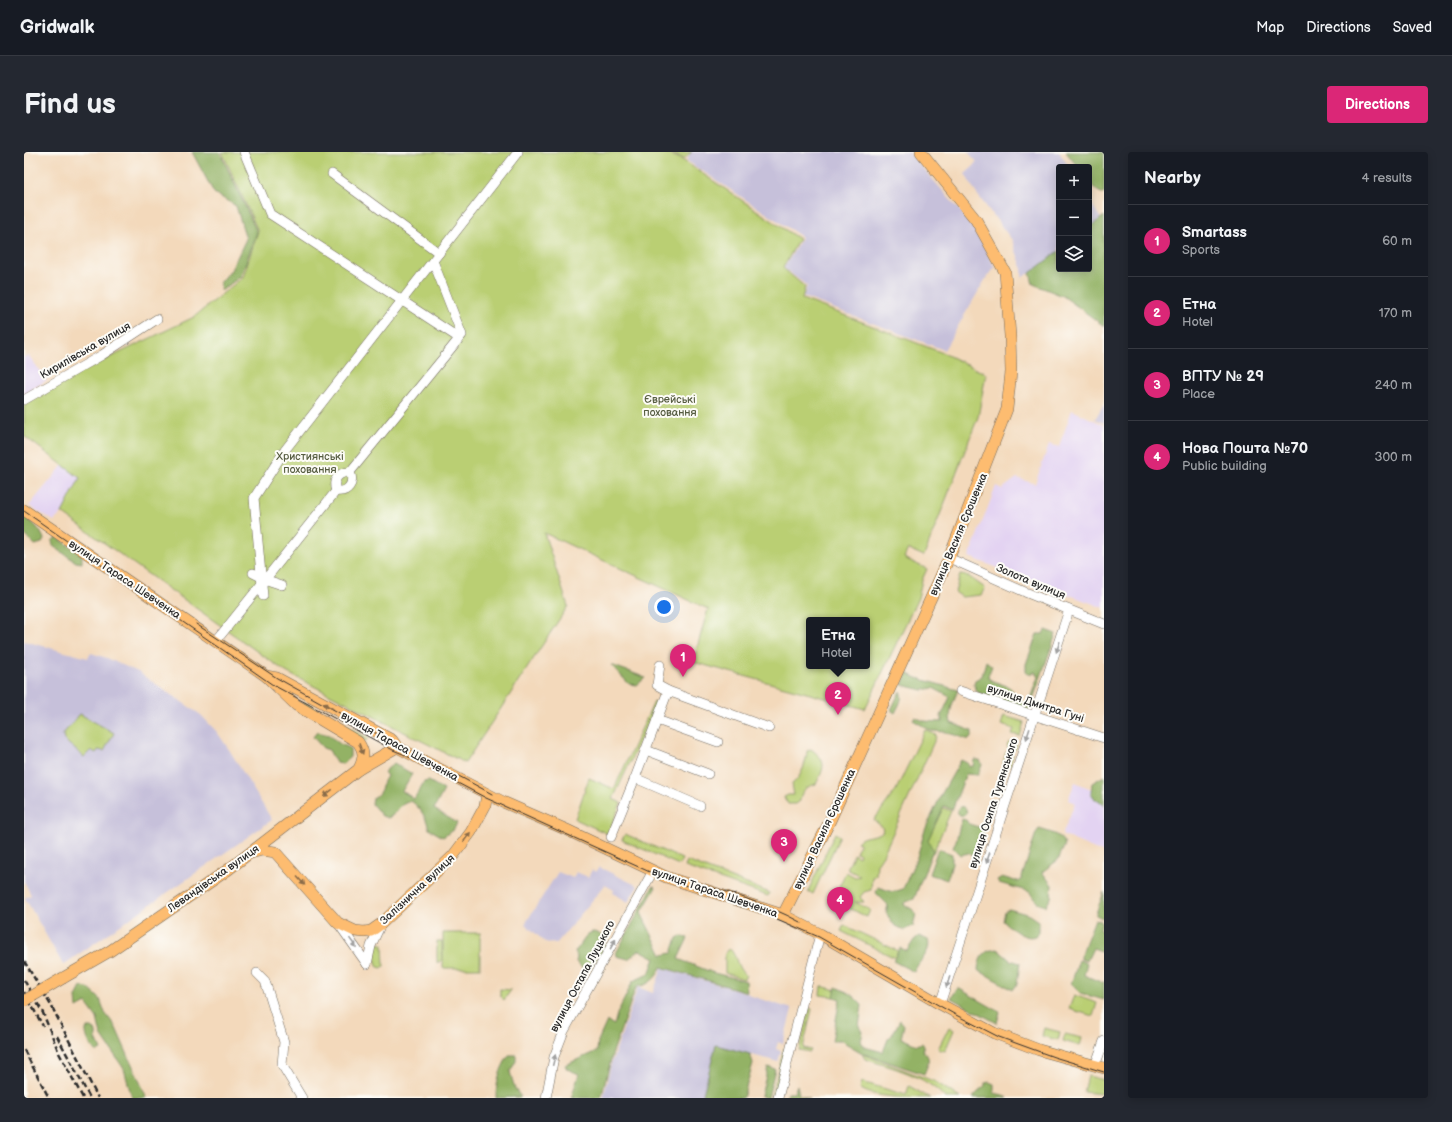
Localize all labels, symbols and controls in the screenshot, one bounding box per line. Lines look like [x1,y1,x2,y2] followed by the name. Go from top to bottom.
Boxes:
[20,16,95,39] text: Gridwalk
[1256,19,1284,36] text: Map
[1306,19,1371,36] text: Directions
[1393,19,1432,36] text: Saved
[1327,86,1428,123] button: Directions
[24,88,116,121] text: Find us
[1056,164,1092,272] map controls
[1056,164,1092,200] button: +
[1144,168,1201,188] text: Nearby
[1362,170,1412,186] text: 4 results
[1056,200,1092,236] button: −
[1182,223,1247,242] text: Smartass
[1154,233,1160,249] text: 1
[1382,233,1412,249] text: 60 m
[1056,236,1092,272] button: layers
[1182,242,1220,258] text: Sports
[1182,295,1216,314] text: Етна
[1153,305,1161,321] text: 2
[1379,305,1412,321] text: 170 m
[1182,314,1213,330] text: Hotel
[38,319,133,382] street label: Кирилівська вулиця
[1182,367,1264,386] text: ВПТУ № 29
[1153,377,1161,393] text: 3
[1375,377,1412,393] text: 240 m
[1182,386,1215,402] text: Place
[643,393,697,419] park label: Єврейські поховання
[1182,439,1308,458] text: Нова Пошта №70
[1153,449,1161,465] text: 4
[1374,449,1412,465] text: 300 m
[276,450,344,476] park label: Християнські поховання
[1182,458,1267,474] text: Public building
[927,471,990,597] street label: вулиця Василя Єрошенка
[66,537,183,622] street label: вулиця Тараса Шевченка
[994,561,1067,602] street label: Золота вулиця
[654,597,674,617] your location
[806,617,870,669] popup
[821,626,855,645] text: Етна
[1054,641,1060,653] one-way arrow
[670,644,696,677] pin: 1
[821,645,852,661] text: Hotel
[825,682,851,715] pin: 2
[986,682,1086,725] street label: вулиця Дмитра Гуні
[322,702,334,709] one-way arrow
[339,709,461,784] street label: вулиця Тараса Шевченка
[1025,729,1031,741] one-way arrow
[966,736,1021,870] street label: вулиця Осипа Турянського
[359,744,365,756] one-way arrow
[791,766,858,892] street label: вулиця Василя Єрошенка
[323,789,334,797] one-way arrow
[771,829,797,862] pin: 3
[463,831,471,842] one-way arrow
[164,842,261,915] street label: Левандівська вулиця
[378,852,457,927] street label: Залізнична вулиця
[985,852,991,864] one-way arrow
[650,865,780,920] street label: вулиця Тараса Шевченка
[296,876,305,886] one-way arrow
[827,887,853,920] pin: 4
[547,918,618,1034] street label: вулиця Остапа Луцького
[349,938,357,949] one-way arrow
[609,938,616,950] one-way arrow
[945,976,951,988] one-way arrow
[551,1054,557,1066] one-way arrow

